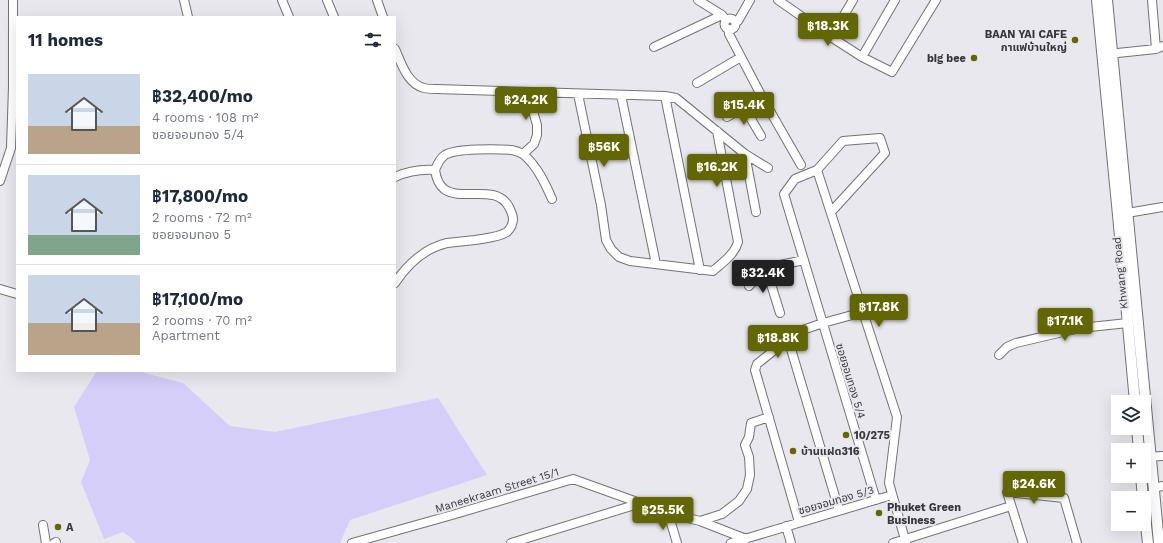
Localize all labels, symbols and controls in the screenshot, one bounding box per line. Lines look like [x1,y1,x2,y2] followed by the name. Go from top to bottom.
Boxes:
[795,13,861,47] pin: ฿18.3K
[807,18,849,33] text: ฿18.3K
[985,28,1067,54] place label: BAAN YAI CAFE กาแฟบ้านใหญ่
[362,29,384,51] icon: filters
[28,30,103,50] text: 11 homes
[1070,35,1080,45] marker: BAAN YAI CAFE กาแฟบ้านใหญ่
[927,52,966,65] place label: big bee
[969,53,979,63] marker: big bee
[152,86,253,106] text: ฿32,400/mo
[493,87,559,121] pin: ฿24.2K
[60,90,108,138] icon: home
[504,92,548,107] text: ฿24.2K
[711,92,777,126] pin: ฿15.4K
[723,97,765,112] text: ฿15.4K
[152,110,259,125] text: 4 rooms · 108 m²
[152,127,244,142] text: ซอยจอมทอง 5/4
[580,134,628,168] pin: ฿56K
[588,139,620,154] text: ฿56K
[684,154,750,188] pin: ฿16.2K
[696,159,738,174] text: ฿16.2K
[152,186,248,206] text: ฿17,800/mo
[60,191,108,239] icon: home
[152,210,252,225] text: 2 rooms · 72 m²
[152,227,231,242] text: ซอยจอมทอง 5
[1110,236,1131,310] street label: Khwang Road
[730,260,796,294] pin: ฿32.4K
[741,265,785,280] text: ฿32.4K
[152,289,243,309] text: ฿17,100/mo
[60,291,108,339] icon: home
[846,294,912,328] pin: ฿17.8K
[859,299,899,314] text: ฿17.8K
[1032,308,1098,342] pin: ฿17.1K
[152,313,252,328] text: 2 rooms · 70 m²
[1047,313,1083,328] text: ฿17.1K
[745,325,811,359] pin: ฿18.8K
[152,328,220,343] text: Apartment
[757,330,799,345] text: ฿18.8K
[833,342,868,421] street label: ซอยจอมทอง 5/4
[1111,395,1151,531] map controls
[1111,395,1151,435] button: layers
[854,429,890,442] place label: 10/275
[841,430,851,440] marker: 10/275
[1111,443,1151,483] button: +
[801,445,860,458] place label: บ้านแฝด316
[788,446,798,456] marker: บ้านแฝด316
[434,465,561,516] street label: Maneekraam Street 15/1
[1001,471,1067,505] pin: ฿24.6K
[1012,476,1056,491] text: ฿24.6K
[797,483,876,518] street label: ซอยจอมทอง 5/3
[1111,491,1151,531] button: −
[630,497,696,531] pin: ฿25.5K
[887,501,961,527] place label: Phuket Green Business
[641,502,685,517] text: ฿25.5K
[874,508,884,518] marker: Phuket Green Business
[66,521,74,534] place label: A
[53,522,63,532] marker: A

